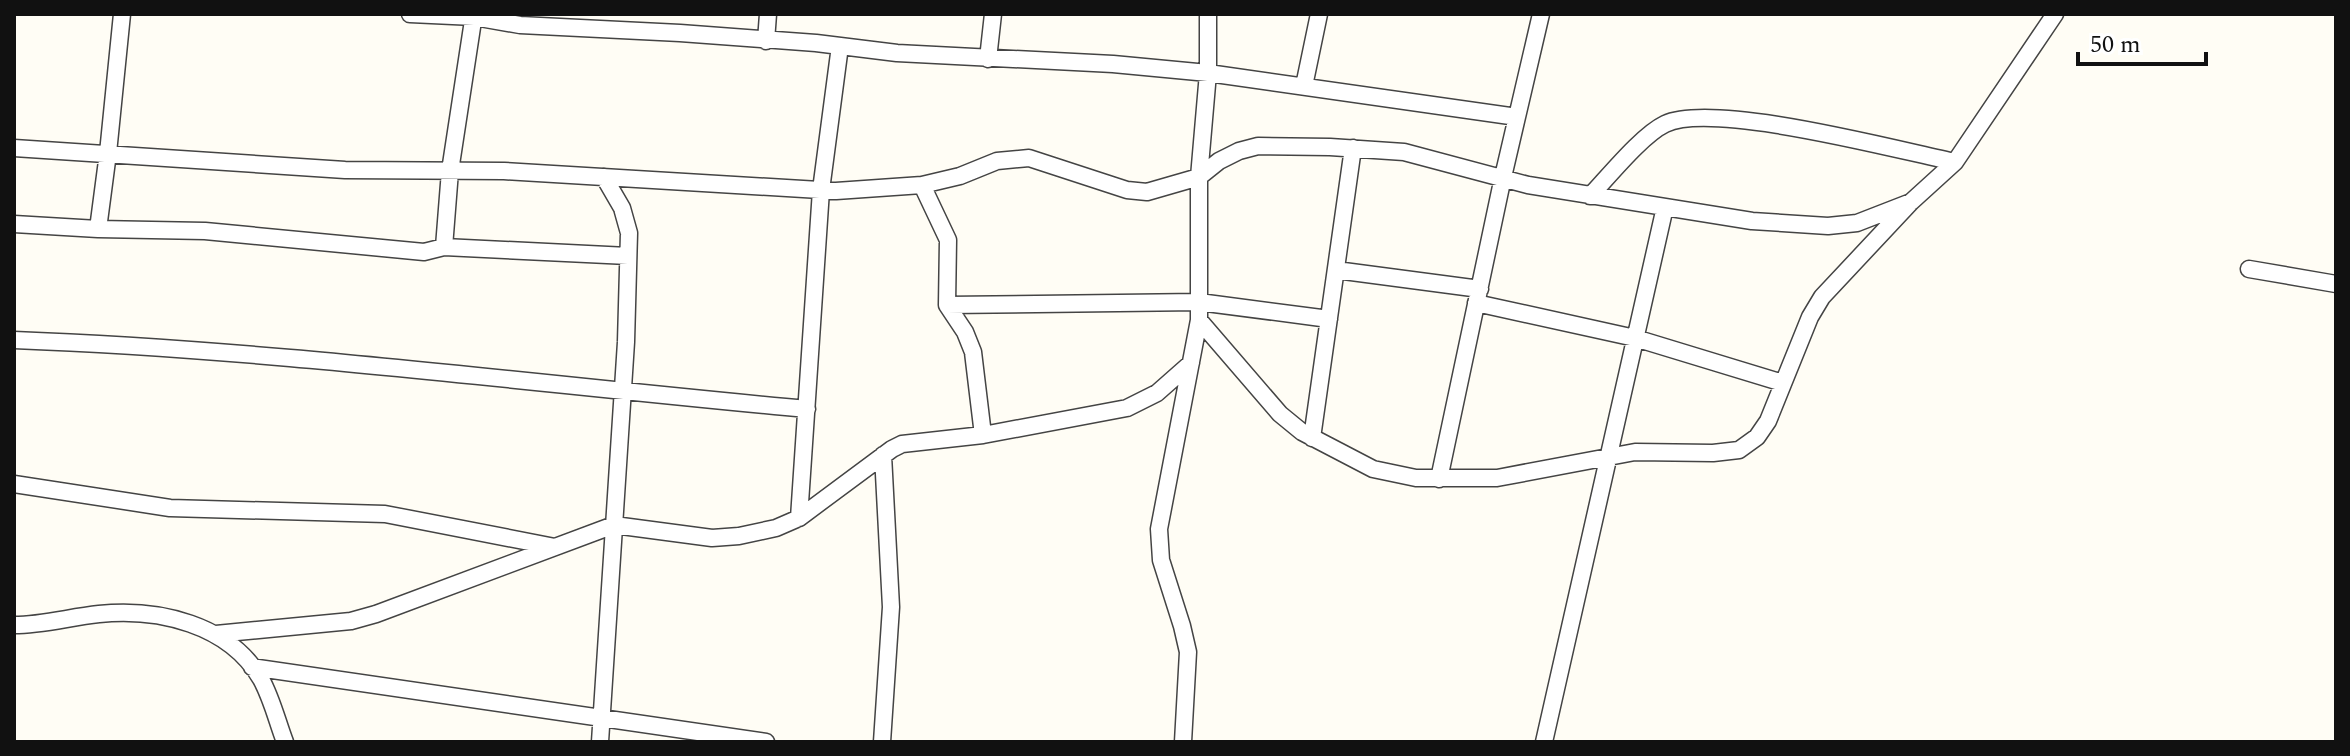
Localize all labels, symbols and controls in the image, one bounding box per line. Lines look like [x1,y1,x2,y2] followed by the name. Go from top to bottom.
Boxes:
[2078,16,2206,66] scale bar
[2090,27,2141,63] text: 50 m

